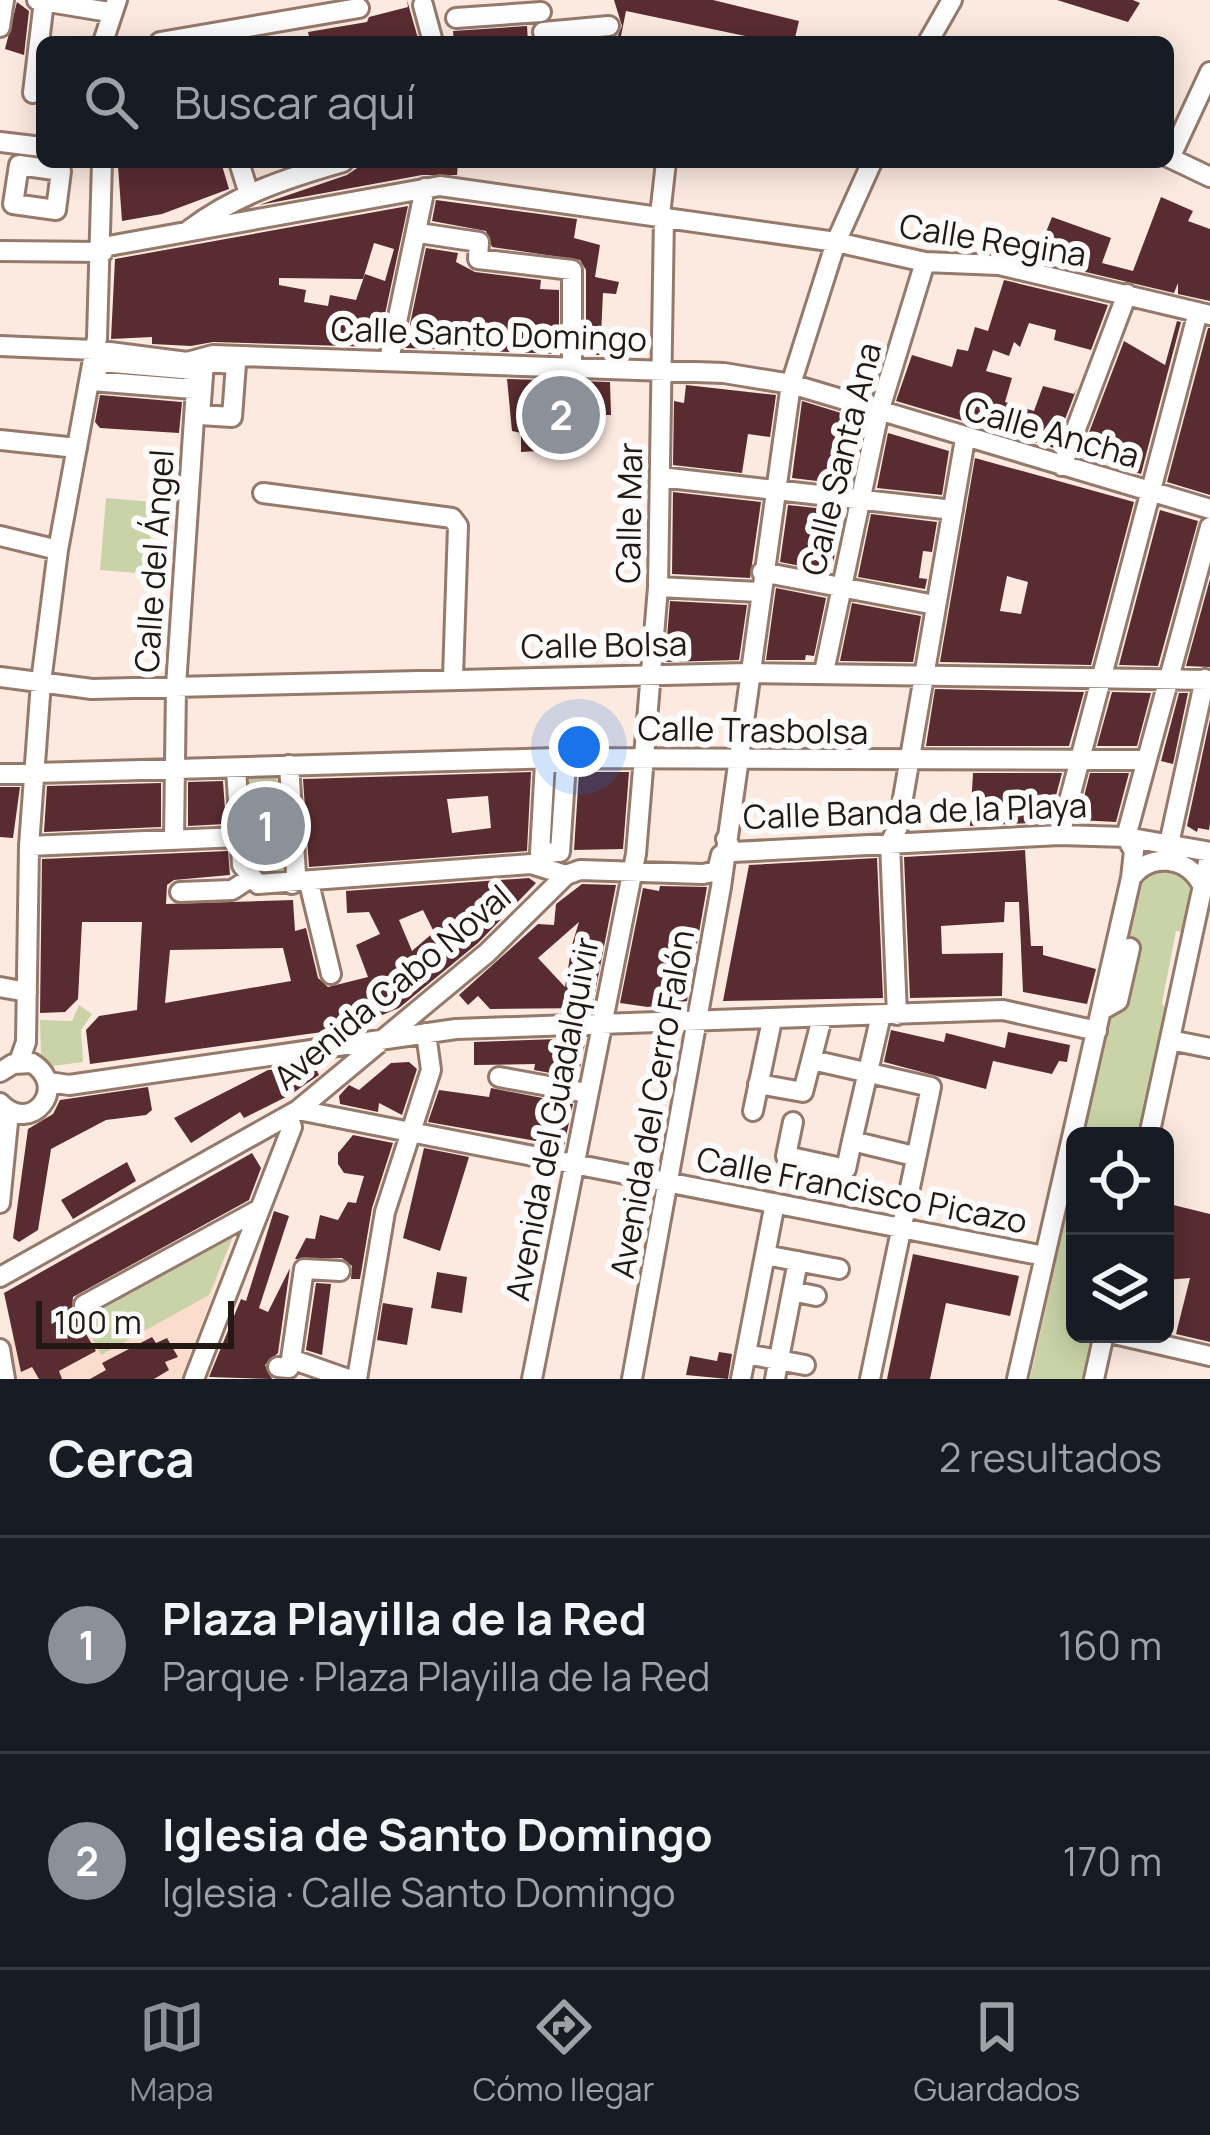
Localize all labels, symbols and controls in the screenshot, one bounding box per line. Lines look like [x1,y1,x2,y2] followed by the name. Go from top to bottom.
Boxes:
[36,36,1174,168] search box
[78,69,144,135] icon: search
[174,71,416,133] text: Buscar aquí
[896,203,1090,276] street label: Calle Regina
[330,305,648,362] street label: Calle Santo Domingo
[790,338,891,580] street label: Calle Santa Ana
[522,370,600,460] pin: 2
[959,385,1145,478] street label: Calle Ancha
[605,442,652,584] street label: Calle Mar
[123,448,184,674] street label: Calle del Ángel
[520,621,688,668] street label: Calle Bolsa
[637,705,869,754] street label: Calle Trasbolsa
[549,717,609,777] your location
[227,781,305,871] pin: 1
[742,782,1088,839] street label: Calle Banda de la Playa
[263,874,520,1099] street label: Avenida Cabo Noval
[599,926,704,1282] street label: Avenida del Cerro Falón
[494,933,609,1305] street label: Avenida del Guadalquivir
[1066,1127,1174,1343] map controls
[1066,1127,1174,1235] button: locate
[693,1135,1031,1244] street label: Calle Francisco Picazo
[1066,1235,1174,1343] button: layers
[36,1295,234,1348] scale bar
[54,1299,142,1344] text: 100 m
[48,1423,195,1492] text: Cerca
[939,1430,1162,1484] text: 2 resultados
[162,1587,647,1649] text: Plaza Playilla de la Red
[78,1618,96,1672] text: 1
[1058,1618,1162,1672] text: 160 m
[162,1649,710,1703] text: Parque · Plaza Playilla de la Red
[162,1803,713,1865] text: Iglesia de Santo Domingo
[75,1834,99,1888] text: 2
[1063,1834,1162,1888] text: 170 m
[162,1865,676,1919] text: Iglesia · Calle Santo Domingo
[130,1994,214,2111] tab: Mapa
[473,1994,654,2111] tab: Cómo llegar
[914,1994,1080,2111] tab: Guardados

